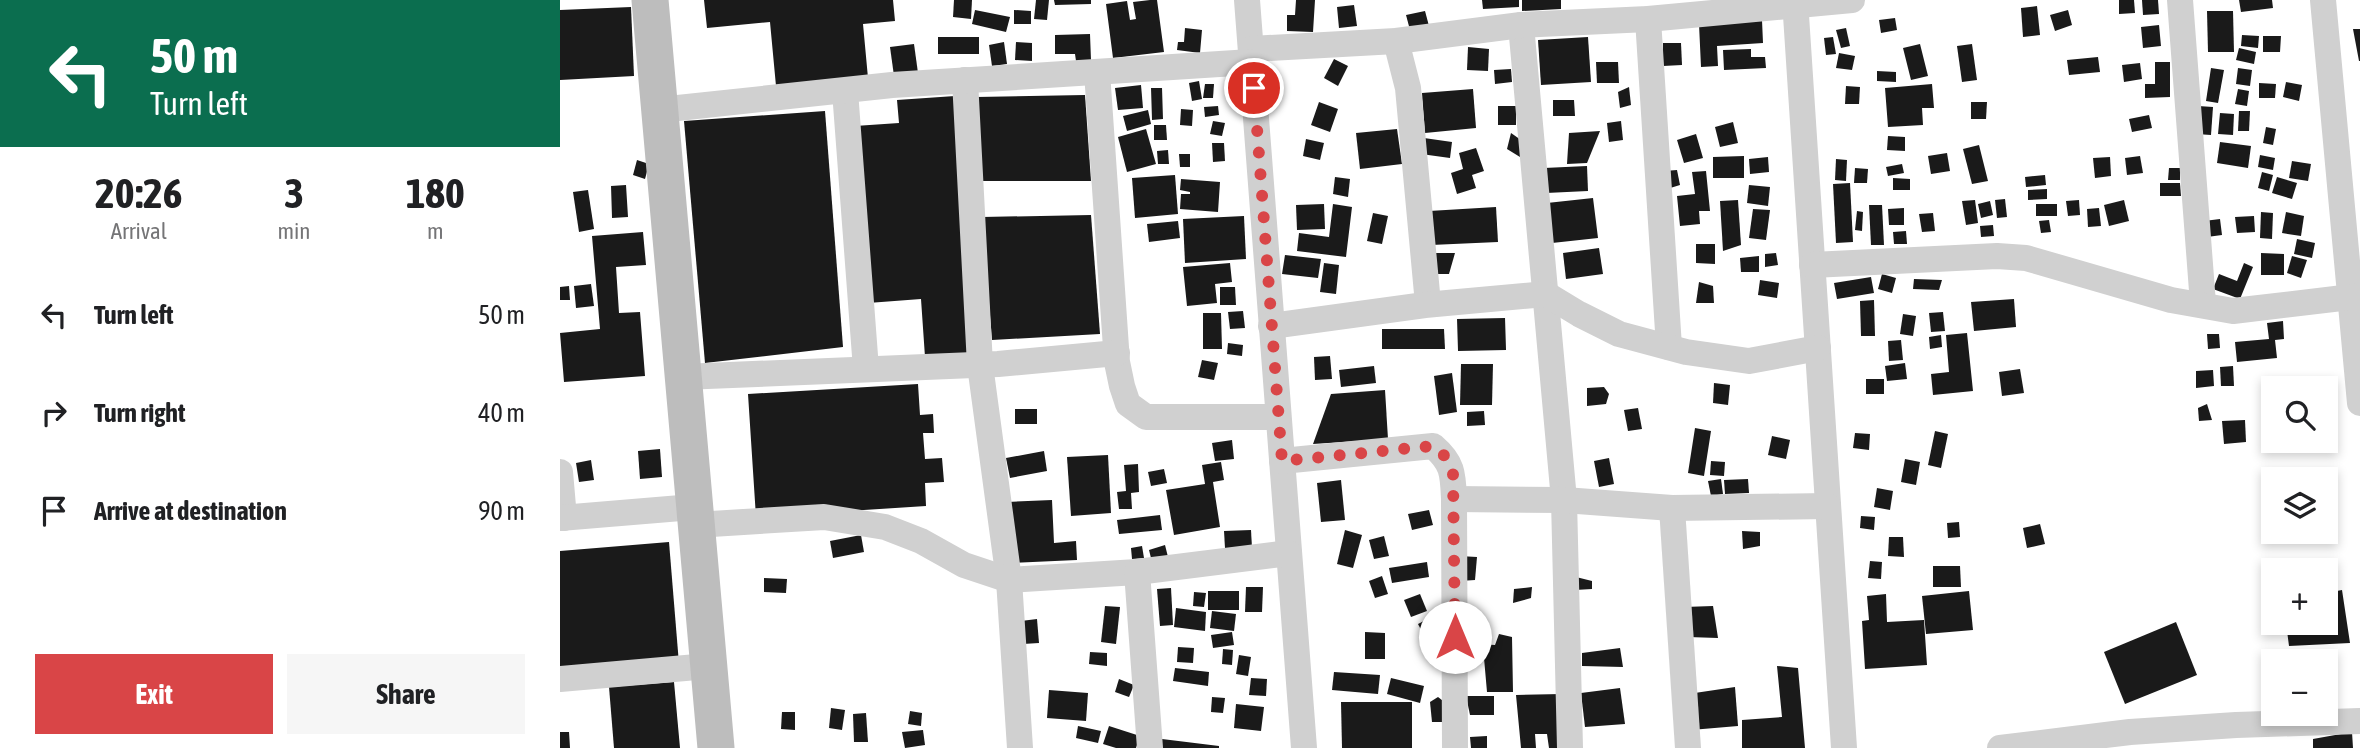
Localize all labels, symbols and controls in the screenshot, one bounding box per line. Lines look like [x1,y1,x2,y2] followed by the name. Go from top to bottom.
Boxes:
[150,27,238,83] text: 50 m
[35,28,126,119] icon: left
[1224,58,1284,118] pin
[1235,69,1273,107] icon: arrive
[150,85,248,122] text: Turn left
[95,169,182,217] text: 20:26
[284,169,304,217] text: 3
[406,169,465,217] text: 180
[111,218,167,244] text: Arrival
[278,218,311,244] text: min
[427,218,444,244] text: m
[35,296,73,334] icon: left
[94,300,174,330] text: Turn left
[478,300,525,330] text: 50 m
[2261,376,2338,726] map controls
[2261,376,2338,453] button: search
[35,394,73,432] icon: right
[94,398,185,428] text: Turn right
[478,398,525,428] text: 40 m
[2261,467,2338,544] button: layers
[35,492,73,530] icon: arrive
[94,496,287,526] text: Arrive at destination
[478,496,525,526] text: 90 m
[2261,558,2338,635] button: +
[1418,600,1492,674] position arrow
[2261,649,2338,726] button: −
[35,654,273,734] button: Exit
[287,654,525,734] button: Share

